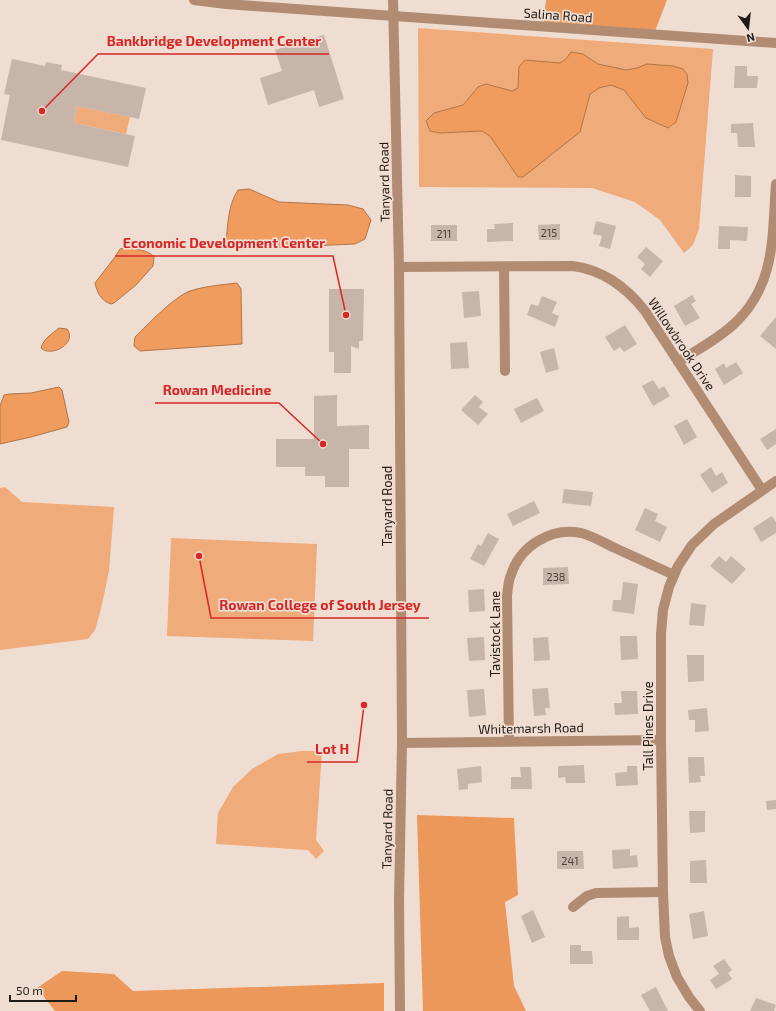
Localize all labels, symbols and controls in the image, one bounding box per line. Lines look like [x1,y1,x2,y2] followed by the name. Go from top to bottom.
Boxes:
[523,5,593,25] street label: Salina Road
[728,8,768,48] north arrow
[98,28,329,54] callout: Bankbridge Development Center
[745,31,756,45] text: N
[107,32,321,49] text: Bankbridge Development Center
[375,142,393,222] street label: Tanyard Road
[541,226,557,239] house number: 215
[437,227,451,240] house number: 211
[115,230,333,256] callout: Economic Development Center
[123,234,325,251] text: Economic Development Center
[645,294,719,394] street label: Willowbrook Drive
[155,377,279,403] callout: Rowan Medicine
[163,381,271,398] text: Rowan Medicine
[379,466,395,546] street label: Tanyard Road
[547,570,565,583] house number: 238
[487,591,503,677] street label: Tavistock Lane
[211,592,429,618] callout: Rowan College of South Jersey
[219,596,421,613] text: Rowan College of South Jersey
[640,681,656,771] street label: Tall Pines Drive
[478,719,584,737] street label: Whitemarsh Road
[307,736,357,762] callout: Lot H
[315,740,349,757] text: Lot H
[378,789,396,869] street label: Tanyard Road
[561,854,579,867] house number: 241
[10,977,76,1003] scale bar
[16,983,43,997] text: 50 m

